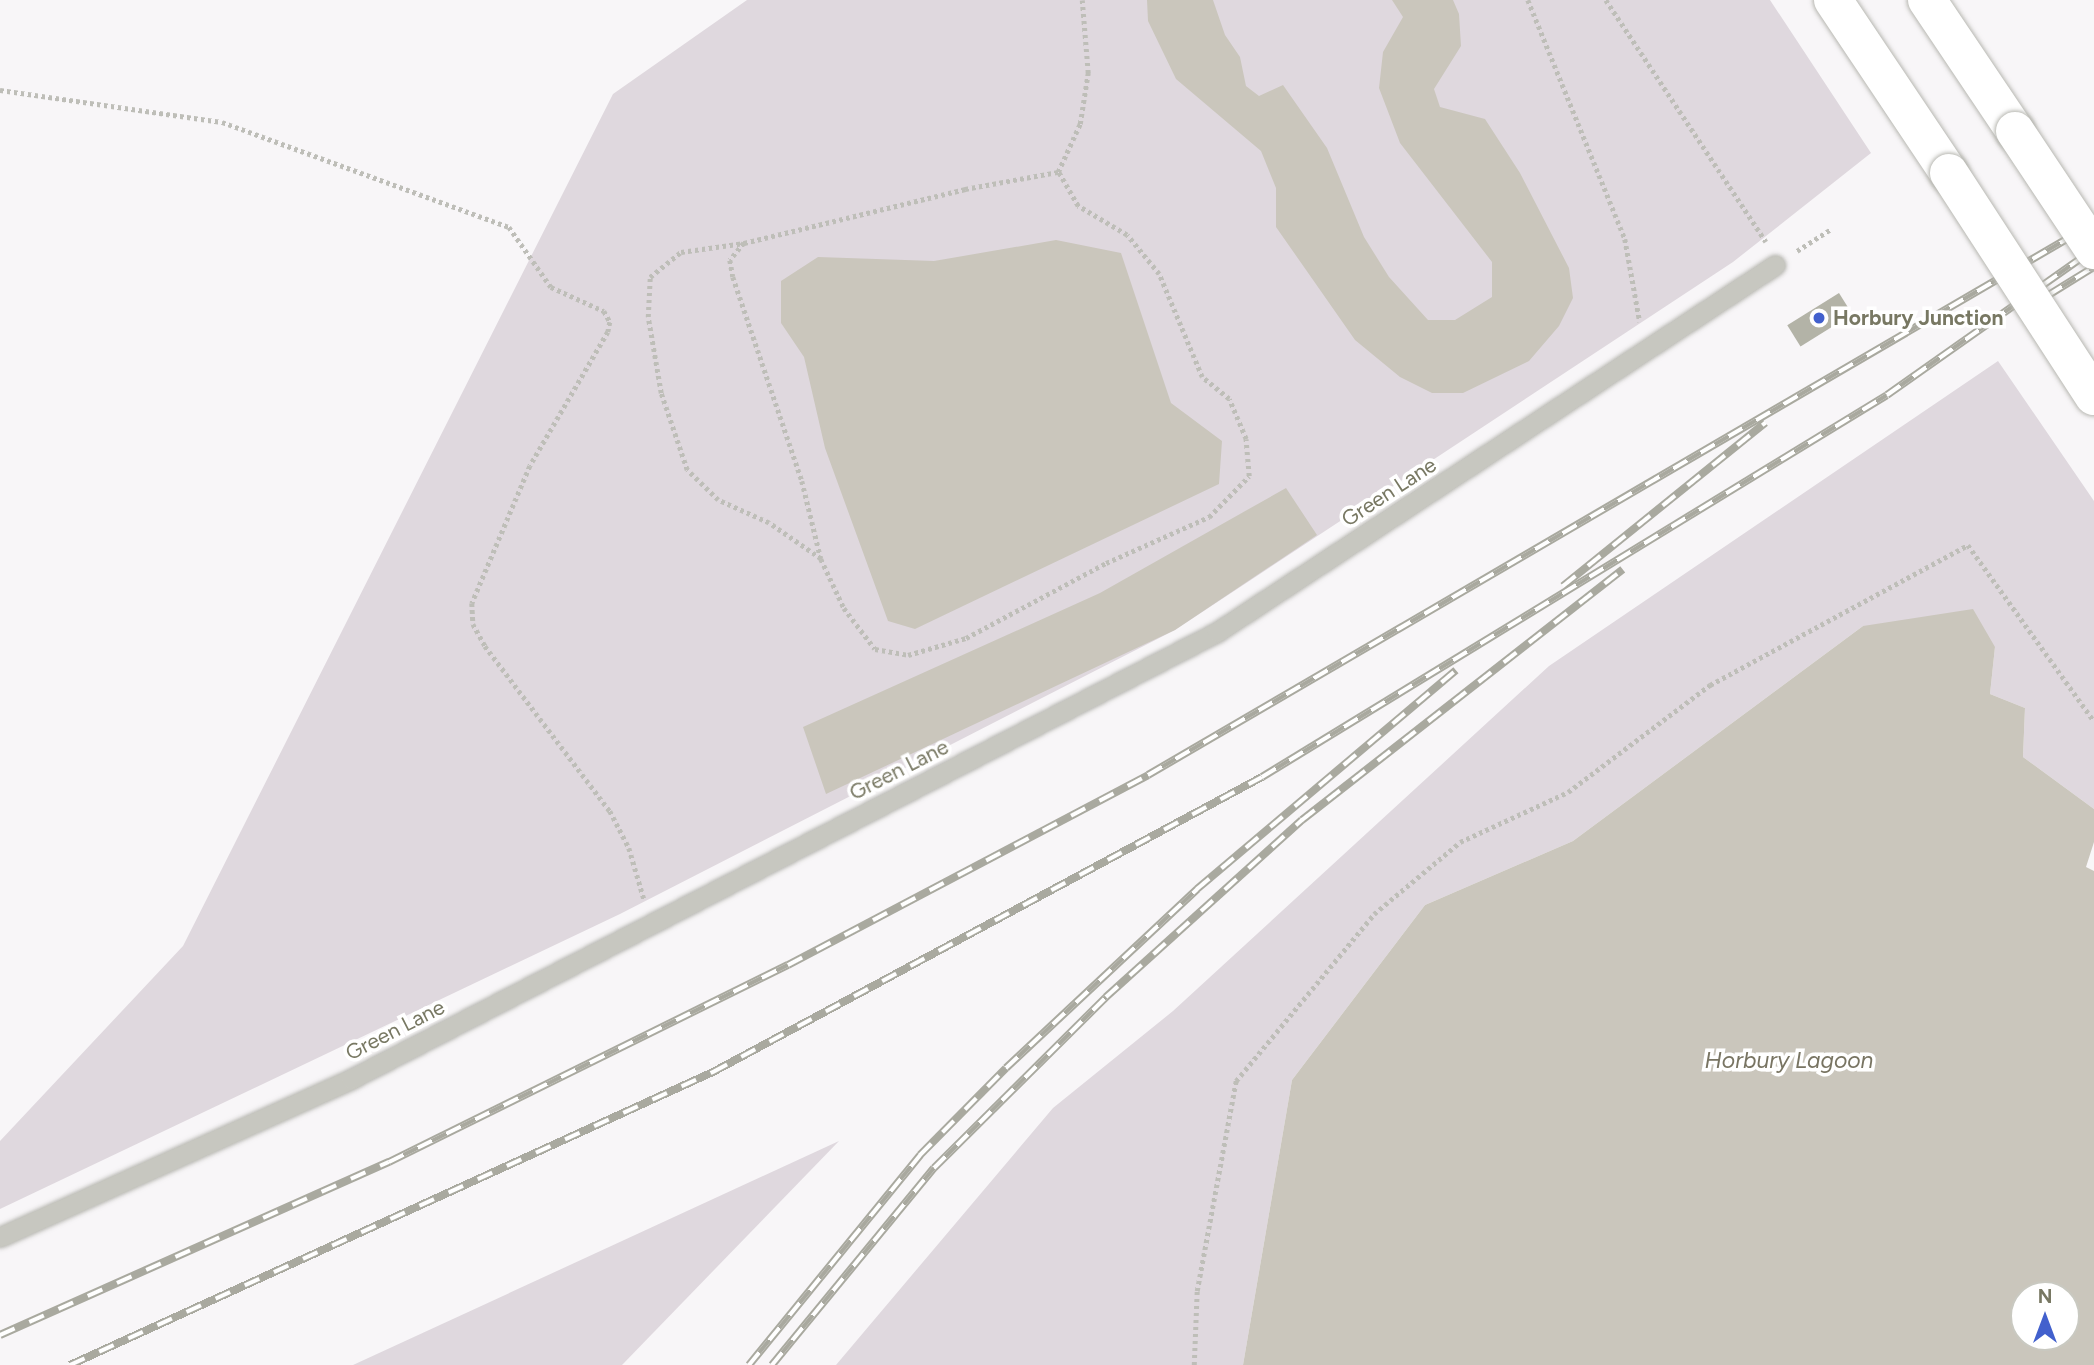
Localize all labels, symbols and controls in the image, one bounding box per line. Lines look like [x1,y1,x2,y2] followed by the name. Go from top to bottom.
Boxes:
[1833,305,2003,331] place label: Horbury Junction
[1811,310,1827,326] marker: Horbury Junction
[1337,452,1441,532] street label: Green Lane
[845,734,953,806] street label: Green Lane
[341,994,449,1066] street label: Green Lane
[1705,1046,1873,1074] water label: Horbury Lagoon
[2010,1281,2080,1351] north arrow
[2038,1285,2052,1308] text: N

